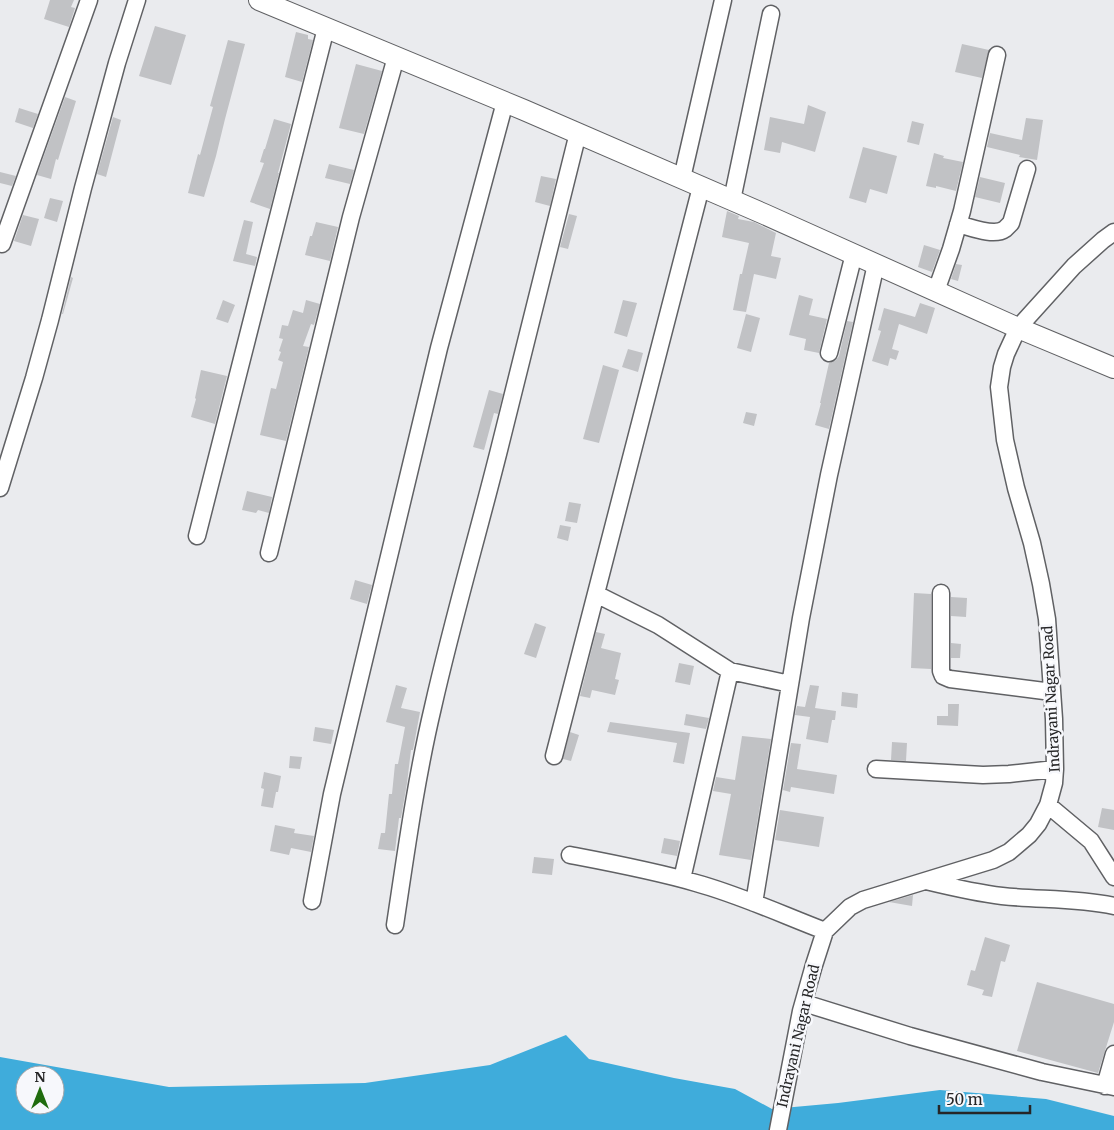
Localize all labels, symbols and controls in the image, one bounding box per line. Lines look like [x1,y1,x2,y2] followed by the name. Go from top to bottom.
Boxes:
[1038,625,1064,773] street label: Indrayani Nagar Road
[773,962,823,1109] street label: Indrayani Nagar Road
[15,1065,65,1115] north arrow
[34,1068,46,1086] text: N
[939,1082,1030,1114] scale bar
[946,1090,983,1109] text: 50 m

